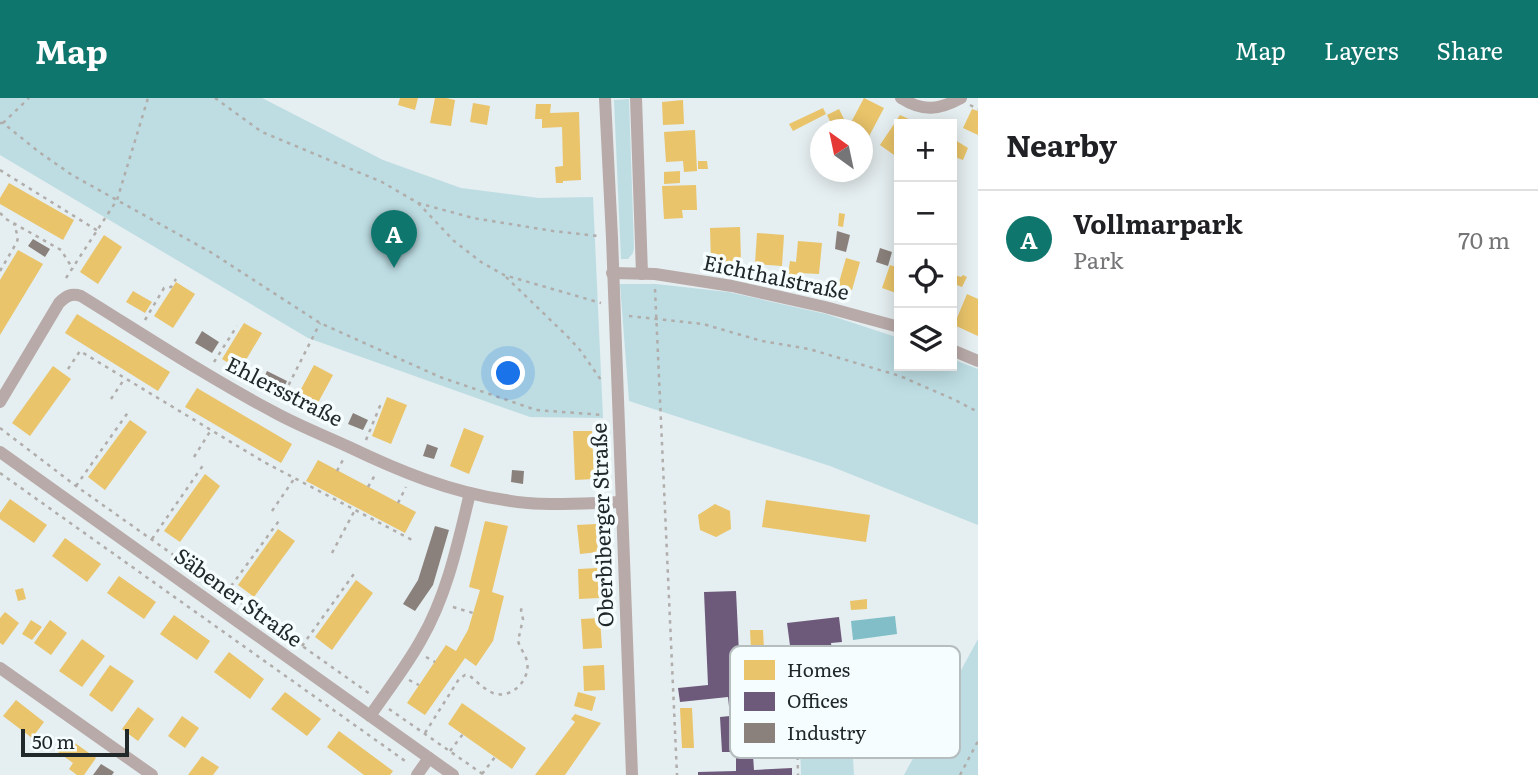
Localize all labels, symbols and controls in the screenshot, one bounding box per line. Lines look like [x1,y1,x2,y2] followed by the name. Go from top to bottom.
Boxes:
[35,25,108,74] text: Map
[1235,32,1286,67] text: Map
[1324,32,1398,67] text: Layers
[1436,32,1503,67] text: Share
[810,119,873,182] north arrow
[894,119,957,371] map controls
[894,119,957,182] button: +
[1006,122,1117,166] text: Nearby
[894,182,957,245] button: −
[1073,203,1243,242] text: Vollmarpark
[371,210,417,268] pin: A
[1020,222,1038,256] text: A
[1458,222,1510,256] text: 70 m
[1073,242,1123,276] text: Park
[701,245,852,306] street label: Eichthalstraße
[894,245,957,308] button: locate
[894,308,957,371] button: layers
[221,347,349,433] street label: Ehlersstraße
[491,356,525,390] your location
[581,422,620,628] street label: Oberbiberger Straße
[169,539,310,653] street label: Säbener Straße
[730,646,960,758] legend
[787,655,851,683] text: Homes
[787,686,848,714] text: Offices
[787,718,866,746] text: Industry
[21,726,130,758] scale bar
[32,727,75,755] text: 50 m

